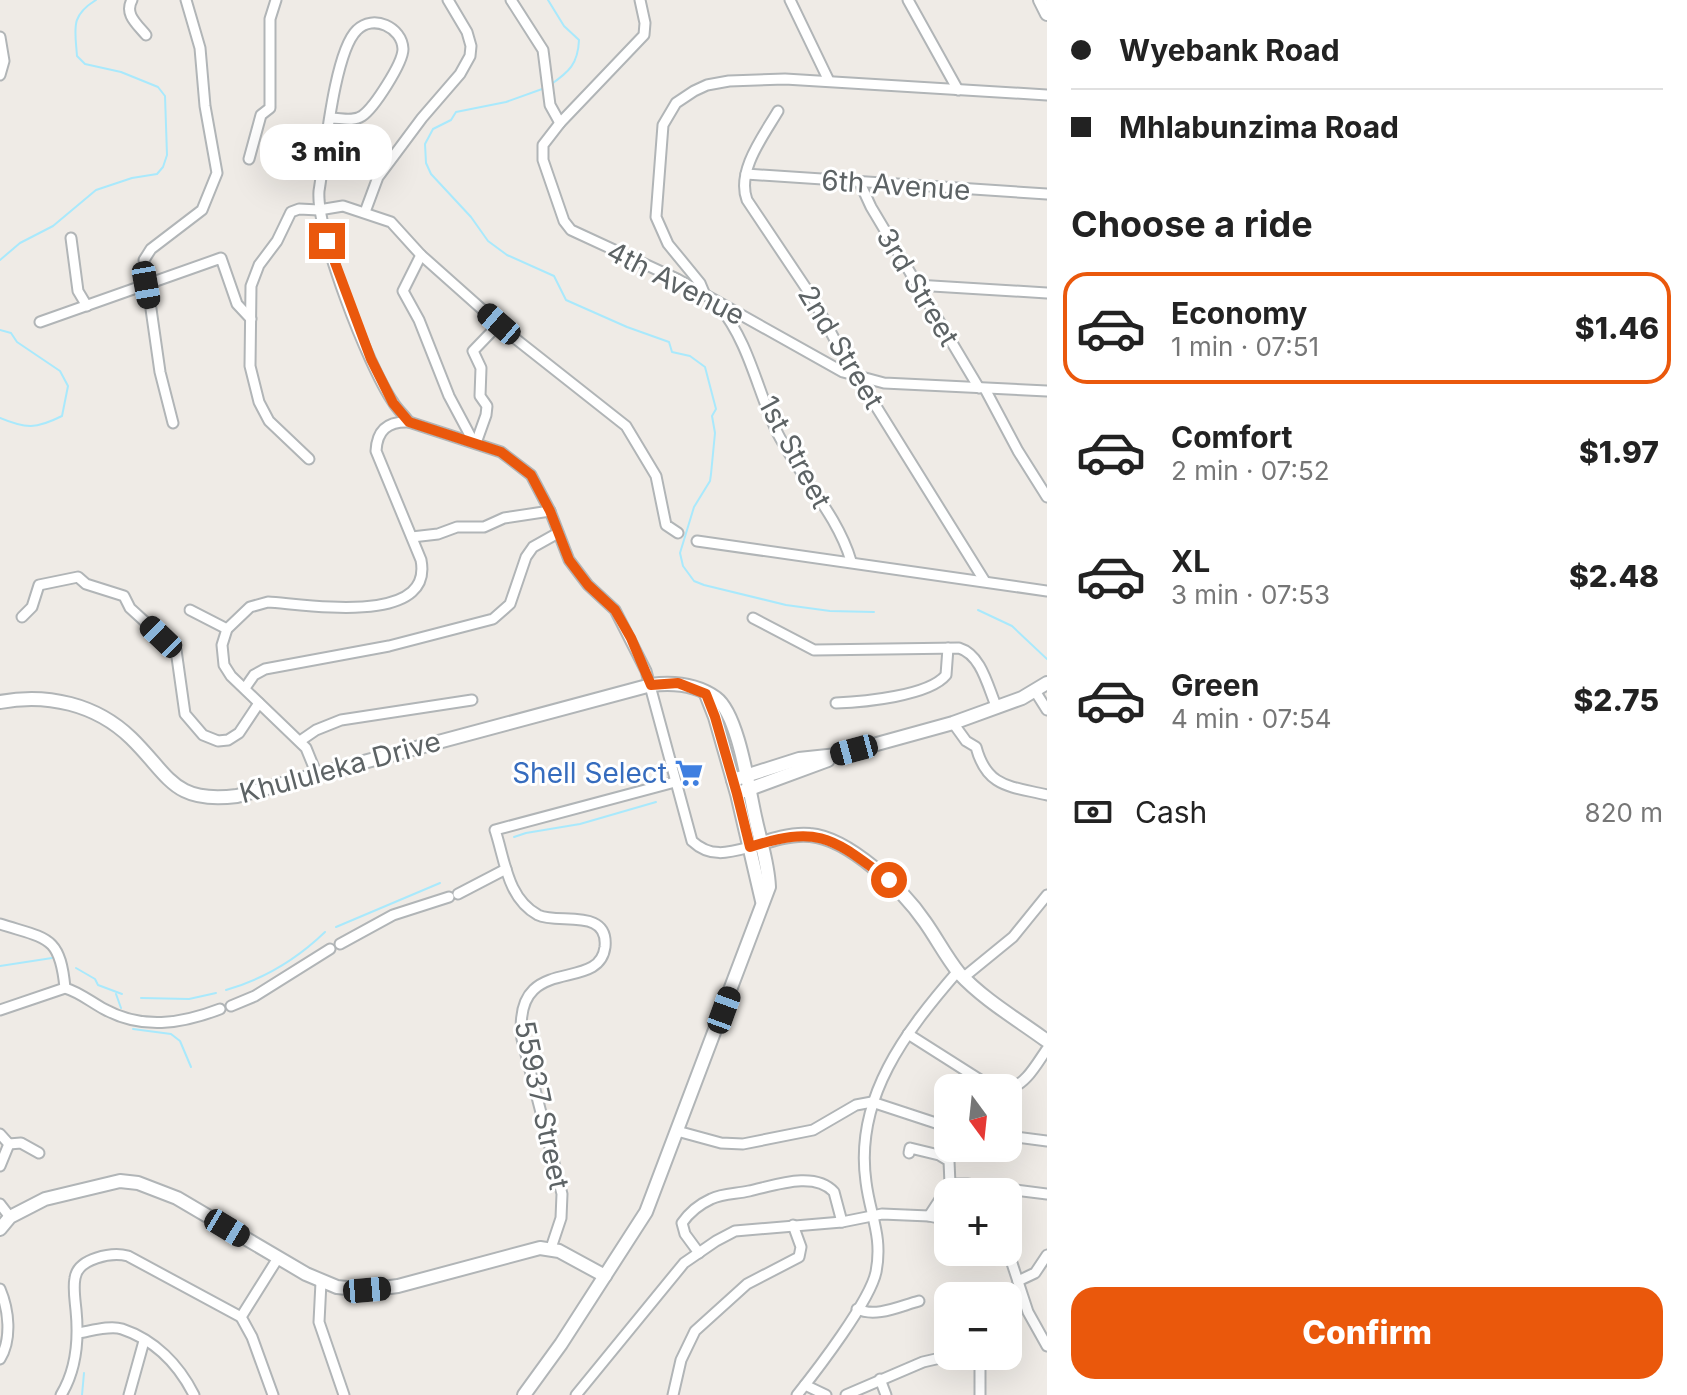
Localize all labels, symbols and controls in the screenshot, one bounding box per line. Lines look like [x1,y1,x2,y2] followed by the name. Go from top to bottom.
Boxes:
[1119,32,1340,68] text: Wyebank Road
[1119,109,1399,145] text: Mhlabunzima Road
[261,125,393,181] callout: 3 min
[291,136,361,167] text: 3 min
[820,163,972,207] street label: 6th Avenue
[1071,202,1313,246] text: Choose a ride
[870,222,966,352] street label: 3rd Street
[309,223,345,259] route end
[601,234,751,332] street label: 4th Avenue
[130,259,162,311] car
[791,279,891,415] street label: 2nd Street
[1075,292,1147,364] icon: car
[1171,295,1307,331] text: Economy
[473,299,525,349] car
[1575,310,1659,346] text: $1.46
[1171,331,1319,362] text: 1 min · 07:51
[751,390,839,514] street label: 1st Street
[1075,416,1147,488] icon: car
[1171,419,1292,455] text: Comfort
[1579,434,1659,470] text: $1.97
[1171,455,1330,486] text: 2 min · 07:52
[1075,540,1147,612] icon: car
[1171,543,1210,579] text: XL
[1569,558,1659,594] text: $2.48
[1171,579,1330,610] text: 3 min · 07:53
[135,612,187,662] car
[1075,664,1147,736] icon: car
[1171,667,1259,703] text: Green
[1573,682,1659,718] text: $2.75
[1171,703,1331,734] text: 4 min · 07:54
[236,724,444,810] street label: Khululeka Drive
[828,732,880,768] car
[512,756,667,790] place label: Shell Select
[674,758,704,788] supermarket icon: Shell Select
[1071,790,1115,834] icon: cash
[1135,794,1207,830] text: Cash
[1585,797,1663,828] text: 820 m
[871,862,907,898] route start
[705,983,743,1037] car
[508,1018,576,1192] street label: 55937 Street
[934,1074,1022,1162] north arrow
[934,1074,1022,1370] map controls
[934,1178,1022,1266] button: +
[200,1205,254,1251] car
[342,1276,392,1304] car
[934,1282,1022,1370] button: −
[1071,1287,1663,1379] button: Confirm

